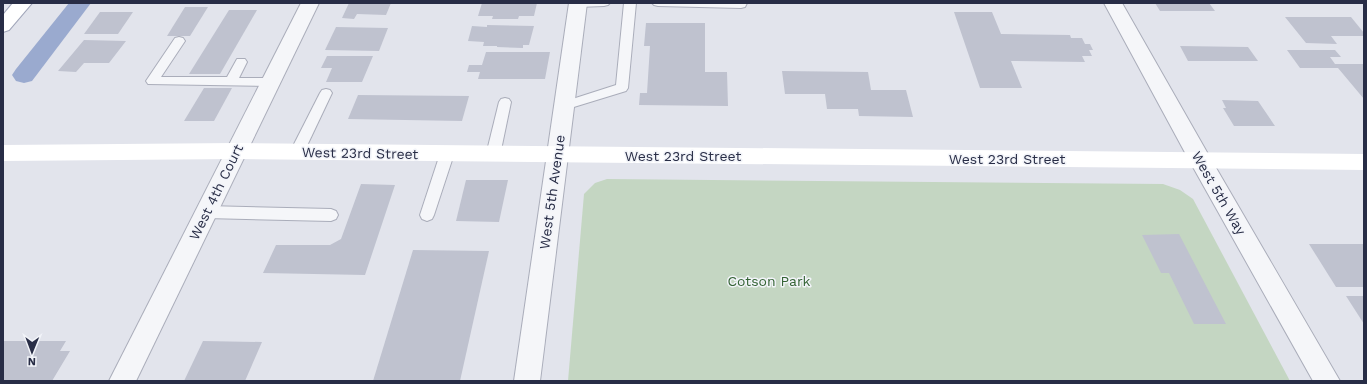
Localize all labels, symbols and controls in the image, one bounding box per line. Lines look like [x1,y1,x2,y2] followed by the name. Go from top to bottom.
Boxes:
[536,134,568,250] street label: West 5th Avenue
[186,141,246,243] street label: West 4th Court
[302,144,419,162] street label: West 23rd Street
[625,148,741,164] street label: West 23rd Street
[1189,148,1250,238] street label: West 5th Way
[949,151,1065,167] street label: West 23rd Street
[727,273,811,289] park label: Cotson Park
[12,332,52,372] north arrow
[28,355,36,368] text: N

